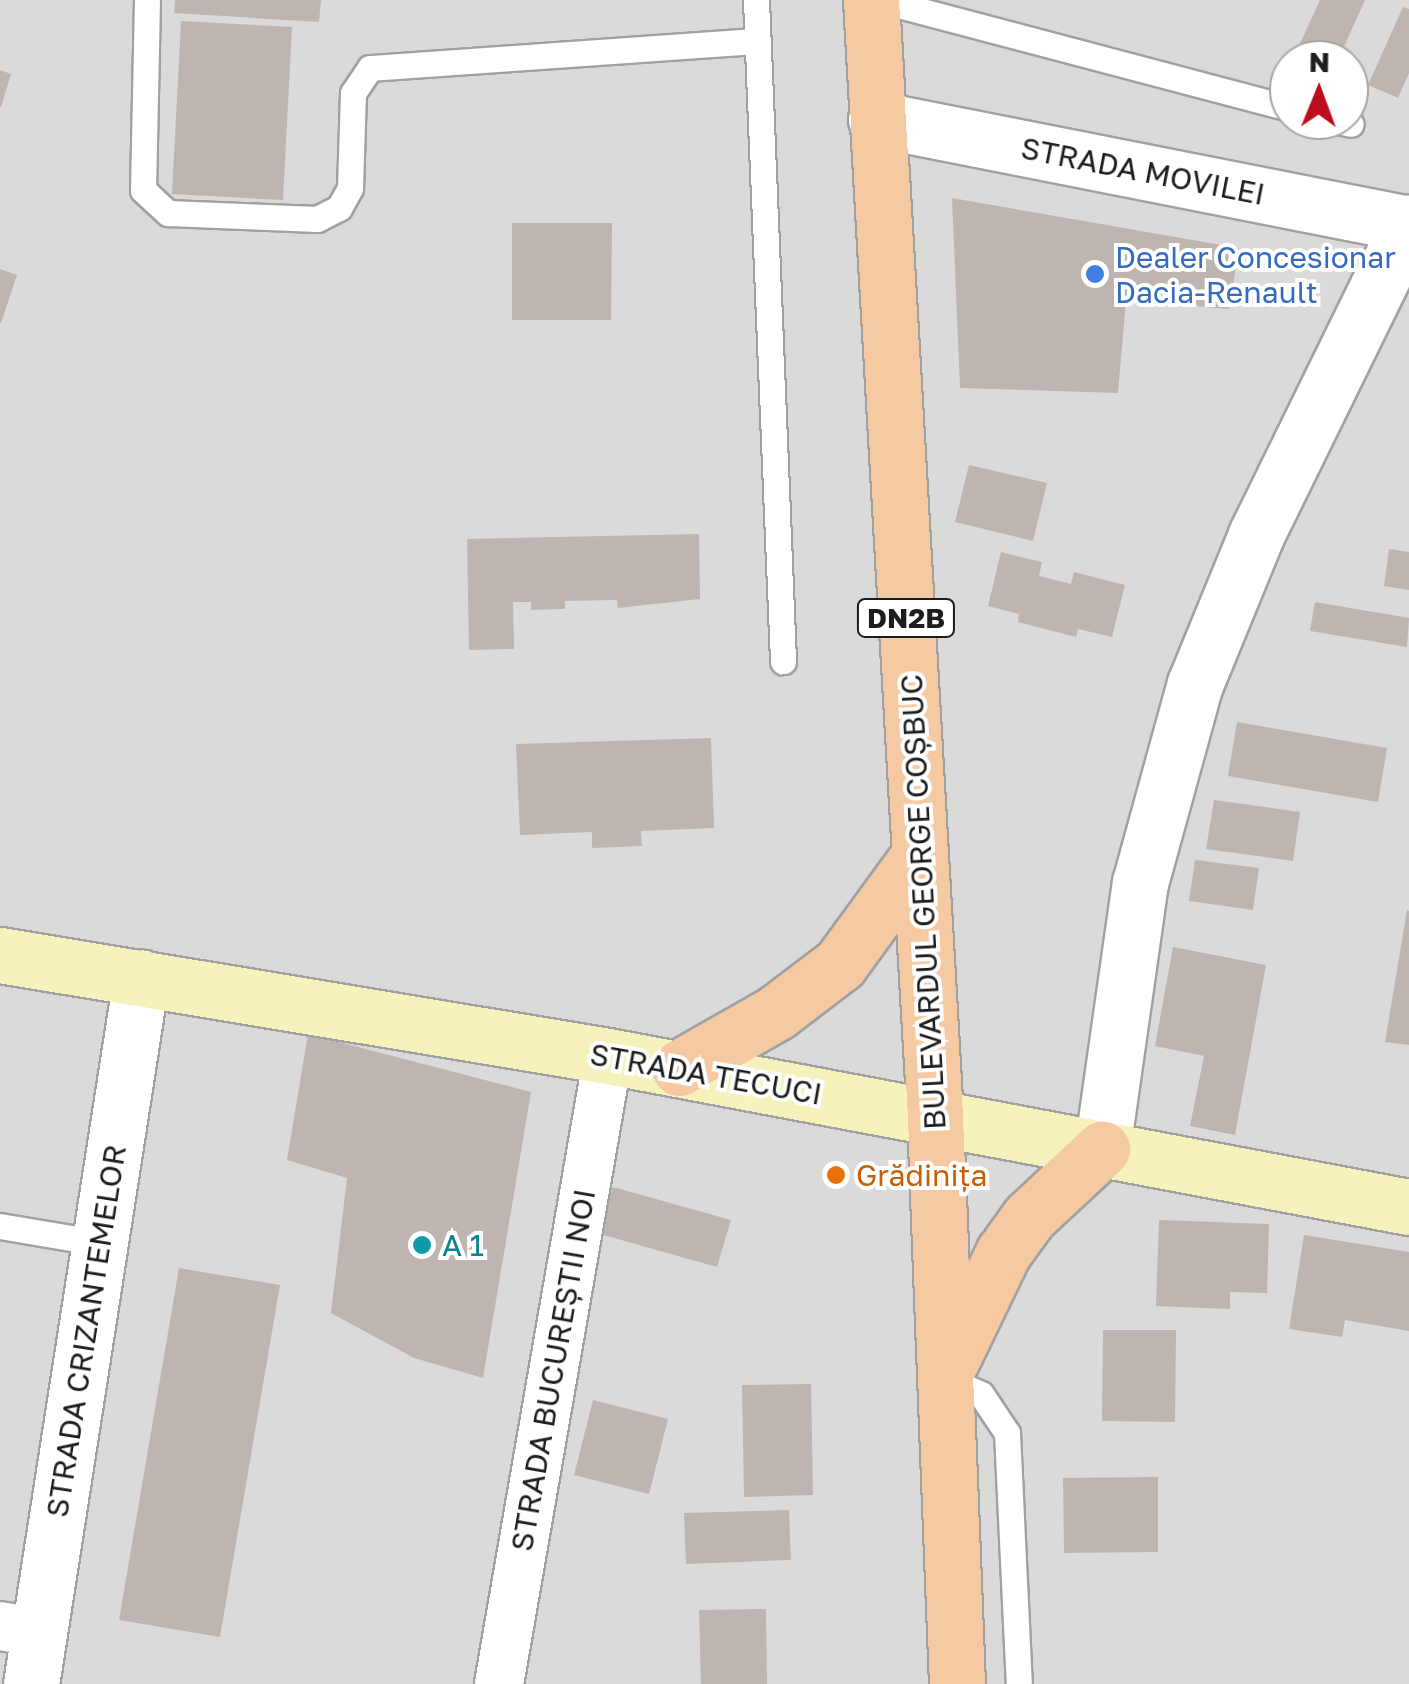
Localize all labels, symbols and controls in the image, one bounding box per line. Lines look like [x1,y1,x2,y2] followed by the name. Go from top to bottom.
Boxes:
[1269,40,1369,140] north arrow
[1309,45,1330,78] text: N
[1018,130,1268,212] street label: STRADA MOVILEI
[1115,239,1396,310] place label: Dealer Concesionar Dacia-Renault
[1084,263,1106,285] marker: Dealer Concesionar Dacia-Renault
[856,595,956,641] road number: DN2B
[893,673,953,1131] street label: BULEVARDUL GEORGE COȘBUC
[587,1036,825,1112] street label: STRADA TECUCI
[39,1142,133,1520] street label: STRADA CRIZANTEMELOR
[856,1157,987,1193] place label: Grădinița
[825,1164,847,1186] marker: Grădinița
[503,1186,603,1554] street label: STRADA BUCUREȘTII NOI
[442,1227,484,1263] place label: A 1
[411,1234,433,1256] marker: A 1

